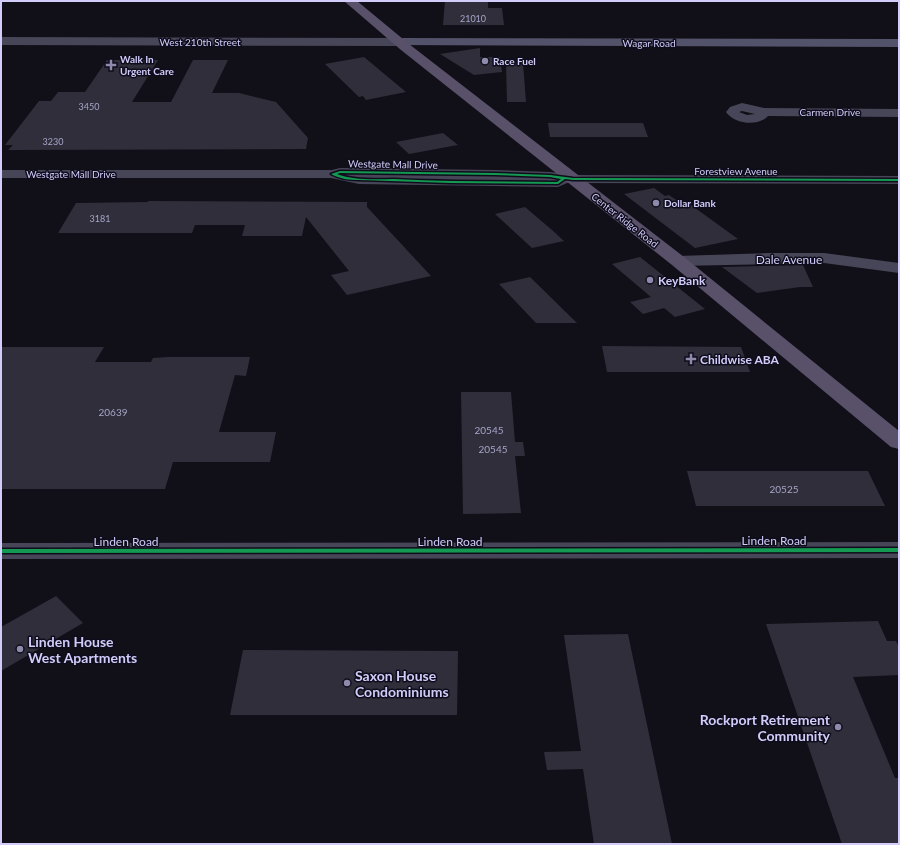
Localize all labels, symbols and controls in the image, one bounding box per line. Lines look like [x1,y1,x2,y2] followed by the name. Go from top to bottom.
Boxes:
[460,13,486,24] house number: 21010
[159,36,241,48] street label: West 210th Street
[622,37,676,49] street label: Wagar Road
[120,53,174,77] place label: Walk In Urgent Care
[493,55,536,67] place label: Race Fuel
[480,56,490,66] marker: Race Fuel
[105,59,117,71] marker: Walk In Urgent Care
[79,101,99,112] house number: 3450
[800,106,860,118] street label: Carmen Drive
[43,136,63,147] house number: 3230
[348,157,438,171] street label: Westgate Mall Drive
[694,165,778,177] street label: Forestview Avenue
[26,168,116,180] street label: Westgate Mall Drive
[589,190,661,250] street label: Center Ridge Road
[664,197,717,209] place label: Dollar Bank
[651,198,661,208] marker: Dollar Bank
[90,213,110,224] house number: 3181
[756,252,822,267] street label: Dale Avenue
[658,273,706,288] place label: KeyBank
[645,275,655,285] marker: KeyBank
[700,352,780,367] place label: Childwise ABA
[685,353,697,365] marker: Childwise ABA
[98,406,128,418] house number: 20639
[474,424,504,436] house number: 20545
[478,443,508,455] house number: 20545
[769,483,799,495] house number: 20525
[741,533,807,548] street label: Linden Road
[93,534,159,549] street label: Linden Road
[417,534,483,549] street label: Linden Road
[28,633,137,666] place label: Linden House West Apartments
[15,644,25,654] marker: Linden House West Apartments
[355,667,449,700] place label: Saxon House Condominiums
[342,678,352,688] marker: Saxon House Condominiums
[700,711,831,744] place label: Rockport Retirement Community
[833,722,843,732] marker: Rockport Retirement Community

